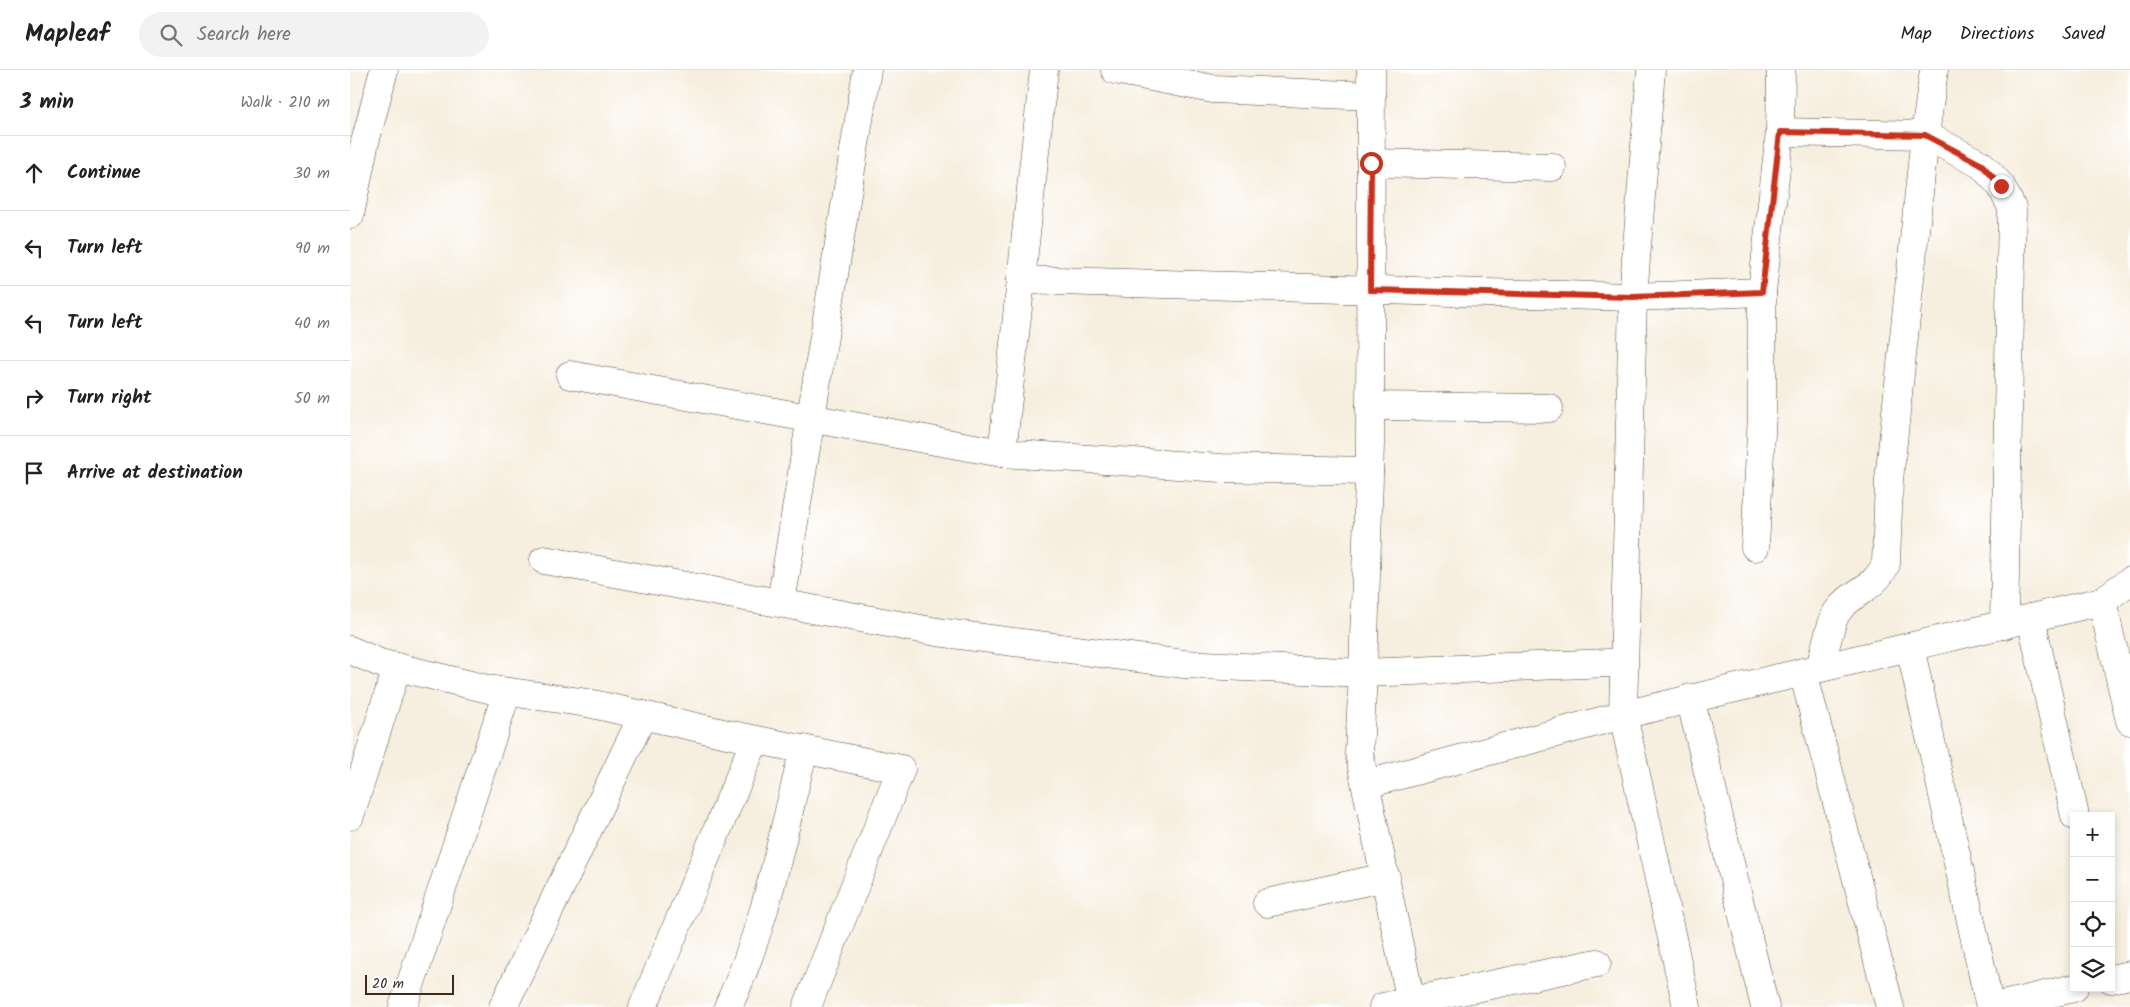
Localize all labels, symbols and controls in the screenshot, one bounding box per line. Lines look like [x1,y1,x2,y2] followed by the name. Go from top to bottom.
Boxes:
[139,12,489,57] search box
[25,15,109,54] text: Mapleaf
[197,20,291,50] text: Search here
[1900,20,1932,49] text: Map
[1960,20,2034,49] text: Directions
[2062,20,2105,49] text: Saved
[157,21,185,49] icon: search
[20,86,74,119] text: 3 min
[240,90,330,115] text: Walk · 210 m
[1360,152,1383,175] route start
[67,158,140,188] text: Continue
[20,159,48,187] icon: ahead
[294,161,330,186] text: 30 m
[1990,175,2013,198] route end
[67,233,142,263] text: Turn left
[20,234,48,262] icon: left
[295,236,330,261] text: 90 m
[67,308,142,338] text: Turn left
[20,309,48,337] icon: left
[294,311,330,336] text: 40 m
[67,383,152,413] text: Turn right
[20,384,48,412] icon: right
[294,386,330,411] text: 50 m
[67,458,243,488] text: Arrive at destination
[20,459,48,487] icon: arrive
[2070,812,2115,992] map controls
[2070,812,2115,857] button: +
[2070,857,2115,902] button: −
[2070,902,2115,947] button: locate
[2070,947,2115,992] button: layers
[365,972,454,995] scale bar
[372,973,404,995] text: 20 m

